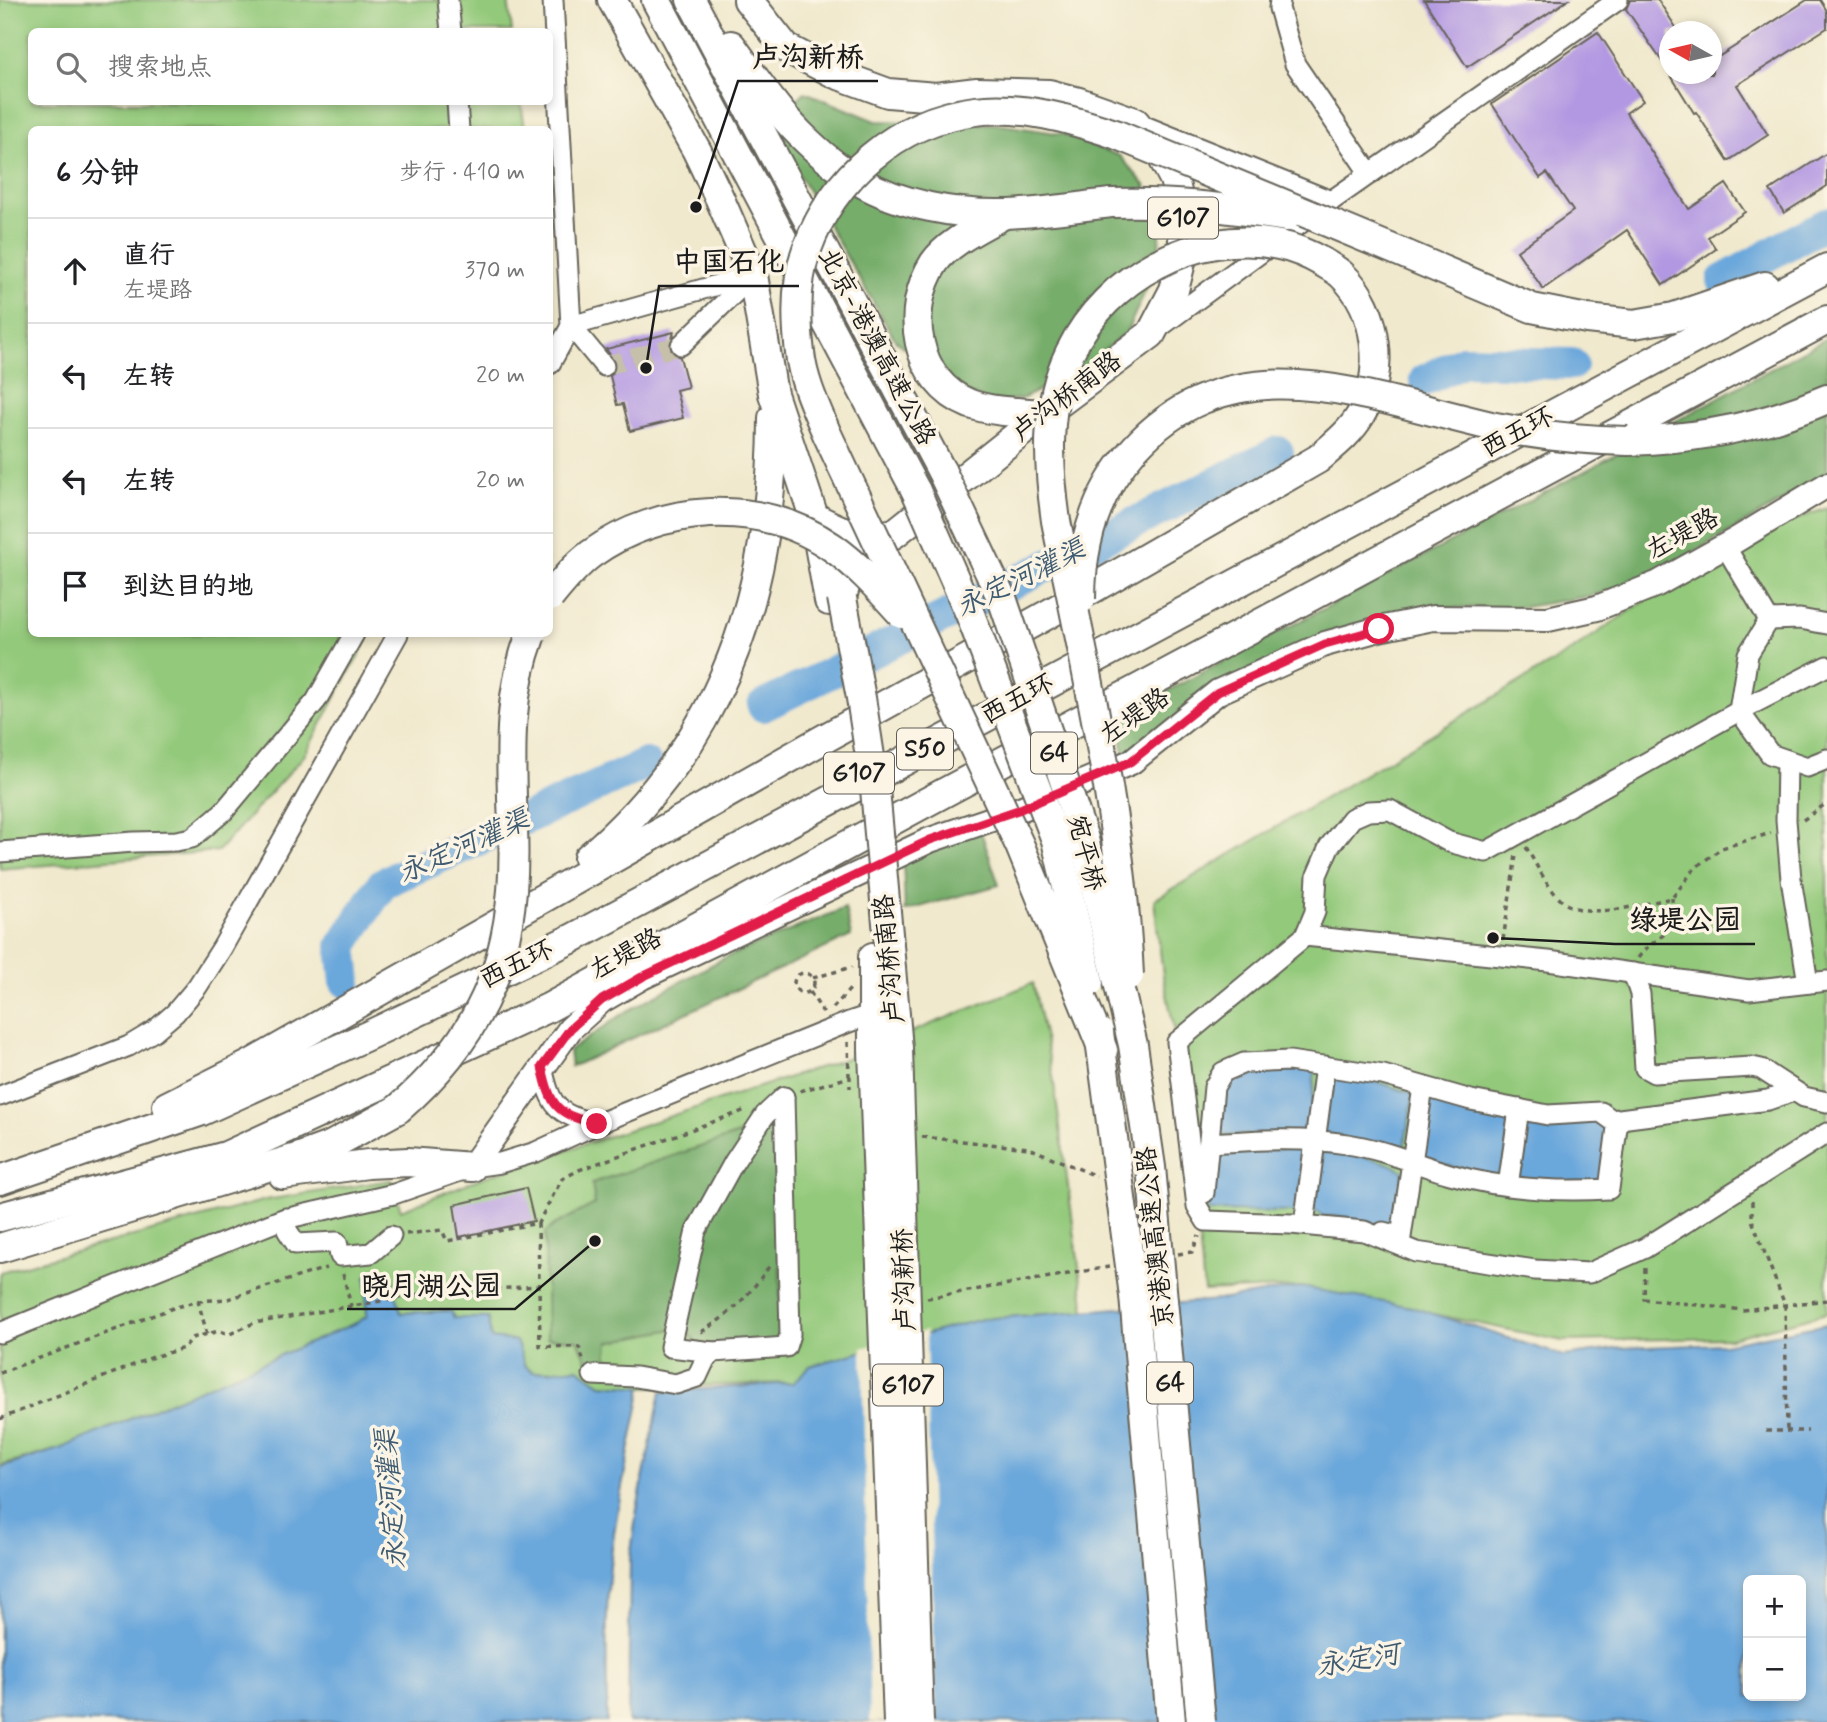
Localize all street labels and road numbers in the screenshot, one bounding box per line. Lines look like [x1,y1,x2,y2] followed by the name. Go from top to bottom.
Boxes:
[1148,198,1218,238] road number: G107
[809,242,943,452] street label: 北京-港澳高速公路
[1005,344,1129,450] street label: 卢沟桥南路
[1476,400,1560,466] street label: 西五环
[1641,501,1725,569] street label: 左堤路
[976,667,1060,733] street label: 西五环
[1093,681,1177,753] street label: 左堤路
[897,728,953,770] road number: S50
[1031,732,1077,774] road number: G4
[824,752,894,794] road number: G107
[1058,811,1112,895] street label: 宛平桥
[867,893,913,1025] street label: 卢沟桥南路
[584,921,668,989] street label: 左堤路
[474,933,560,997] street label: 西五环
[1130,1145,1182,1329] street label: 京港澳高速公路
[886,1227,924,1333] street label: 卢沟新桥
[1147,1363,1193,1404] road number: G4
[873,1364,943,1406] road number: G107

